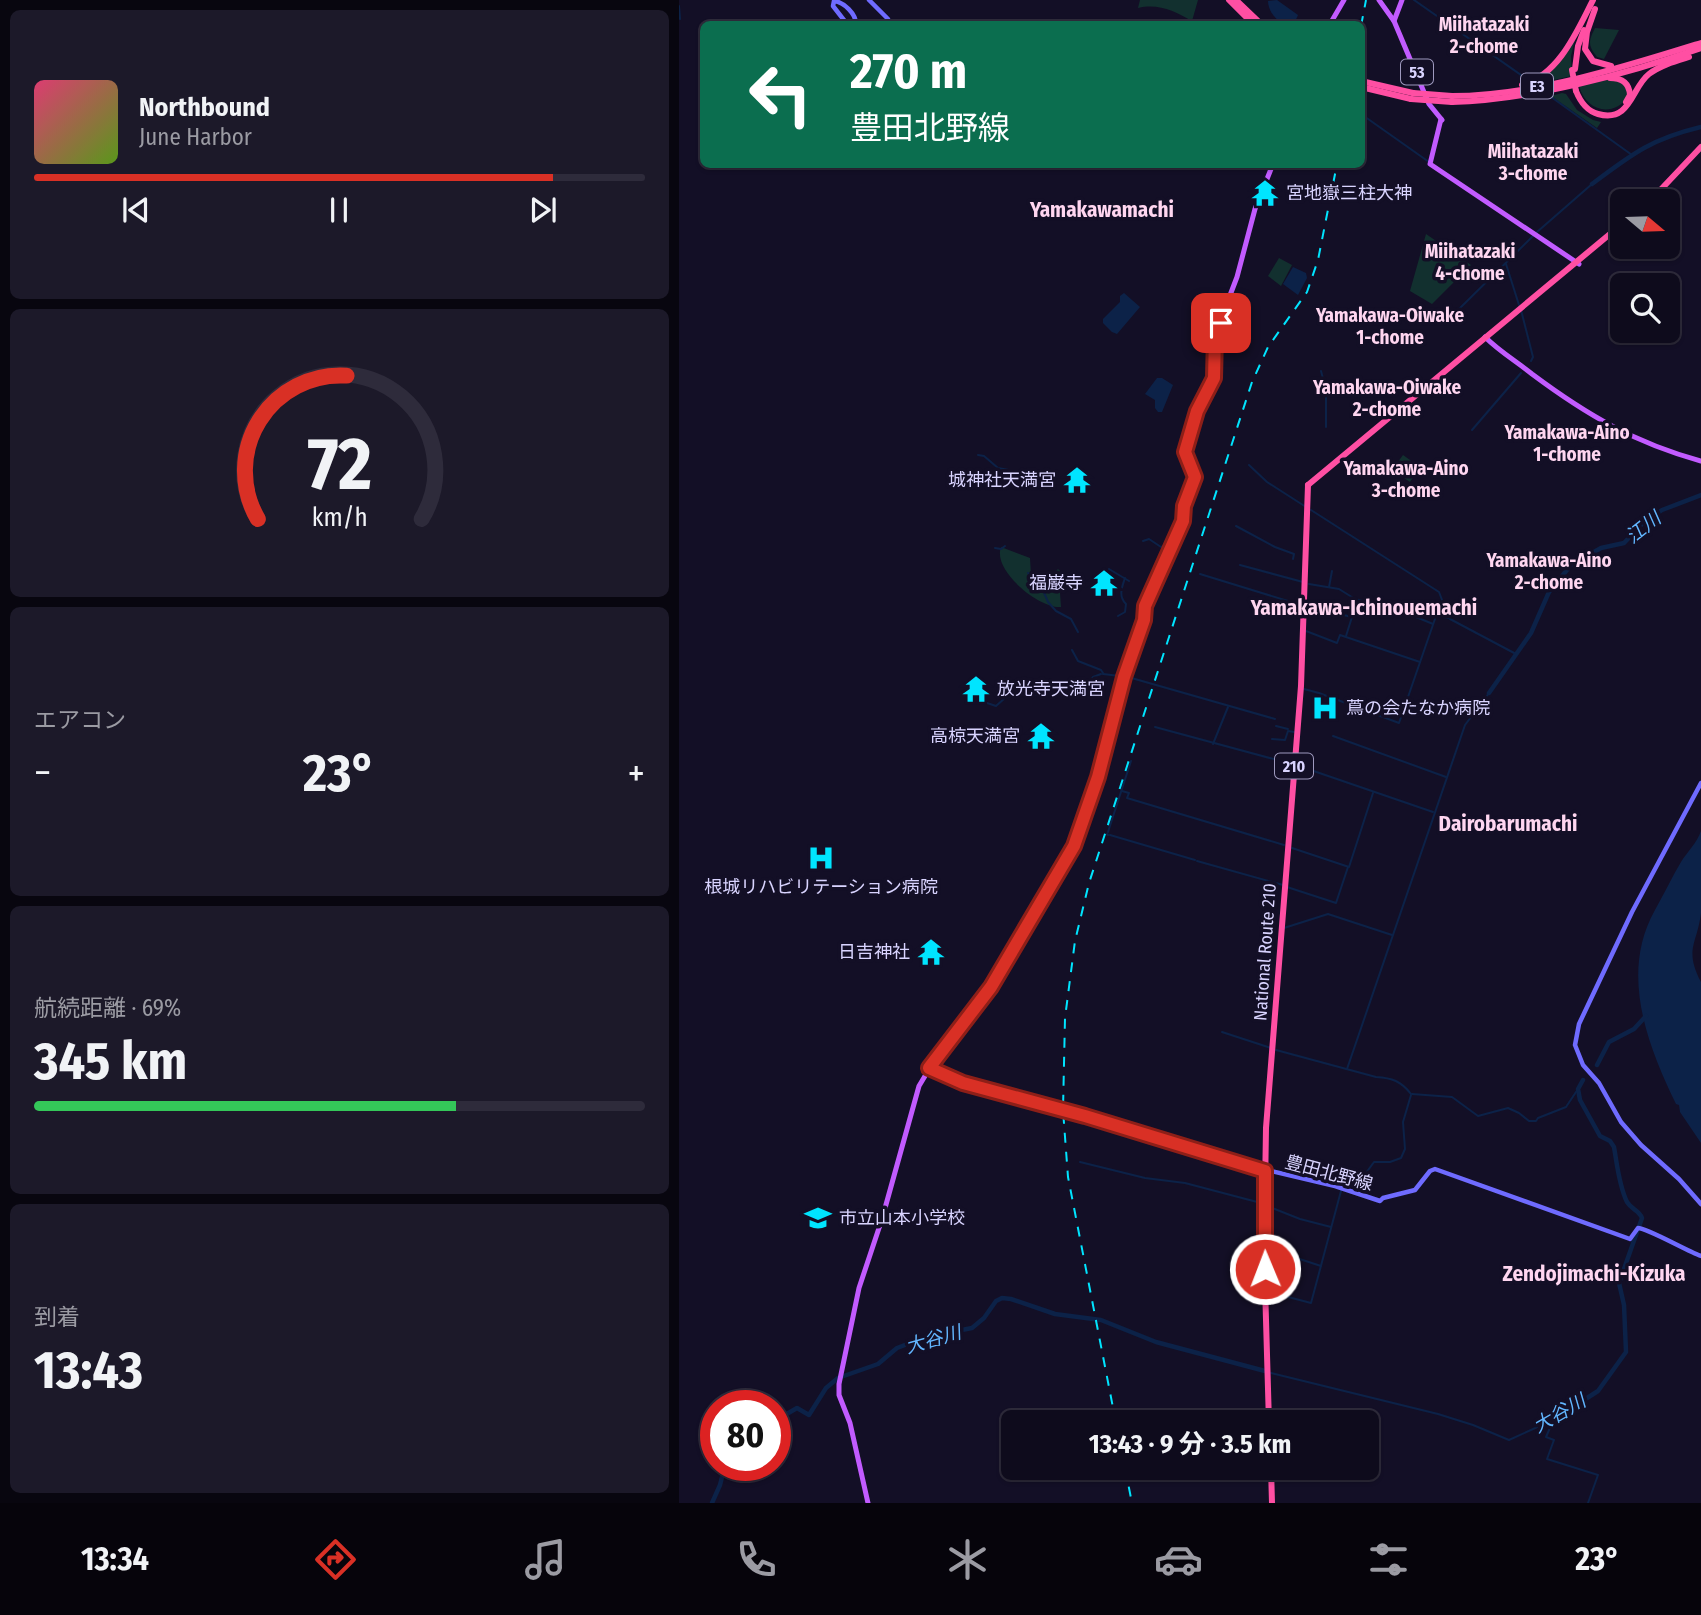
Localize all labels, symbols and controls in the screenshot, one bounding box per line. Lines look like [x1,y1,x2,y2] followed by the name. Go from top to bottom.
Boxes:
[1439,13,1529,58] district label: Miihatazaki 2-chome
[850,42,967,101] text: 270 m
[735,49,826,140] icon: left
[1401,60,1433,85] road number: 53
[1521,74,1553,99] road number: E3
[139,92,270,123] text: Northbound
[850,109,1010,147] text: 豊田北野線
[139,123,252,151] text: June Harbor
[1488,140,1578,185] district label: Miihatazaki 3-chome
[1250,178,1280,208] temple icon: 宮地嶽三柱大神
[1286,182,1412,204] place label: 宮地嶽三柱大神
[1610,189,1680,259] north arrow
[1610,189,1680,343] map controls
[117,191,155,229] icon: previous
[320,191,358,229] icon: pause
[524,191,562,229] icon: next
[1029,197,1174,223] district label: Yamakawamachi
[1425,240,1515,285] district label: Miihatazaki 4-chome
[1610,273,1680,343] button: search
[1191,293,1251,353] pin
[1202,304,1240,342] icon: arrive
[1315,304,1464,349] district label: Yamakawa-Oiwake 1-chome
[1312,376,1461,421] district label: Yamakawa-Oiwake 2-chome
[307,421,372,508] text: 72
[1503,421,1630,466] district label: Yamakawa-Aino 1-chome
[1342,457,1469,502] district label: Yamakawa-Aino 3-chome
[1062,465,1092,495] temple icon: 城神社天満宮
[948,469,1056,491] place label: 城神社天満宮
[312,503,367,533] text: km/h
[1621,505,1667,548] water label: 江川
[1485,549,1612,594] district label: Yamakawa-Aino 2-chome
[1089,568,1119,598] temple icon: 福巌寺
[1029,572,1083,594] place label: 福巌寺
[1250,595,1477,621] district label: Yamakawa-Ichinouemachi
[961,674,991,704] temple icon: 放光寺天満宮
[997,678,1105,700] place label: 放光寺天満宮
[1310,693,1340,723] hospital icon: 蔦の会たなか病院
[1346,697,1490,719] place label: 蔦の会たなか病院
[34,706,126,734] text: エアコン
[1026,721,1056,751] temple icon: 高椋天満宮
[930,725,1020,747] place label: 高椋天満宮
[303,742,376,805] text: 23°
[34,750,51,796] text: −
[628,750,645,796] text: +
[1275,754,1313,778] road number: 210
[1439,811,1577,837] district label: Dairobarumachi
[806,843,836,873] hospital icon: 根城リハビリテーション病院
[704,876,938,898] place label: 根城リハビリテーション病院
[1249,882,1281,1022] street label: National Route 210
[916,937,946,967] temple icon: 日吉神社
[838,941,910,963] place label: 日吉神社
[34,994,181,1022] text: 航続距離 · 69%
[34,1030,187,1093] text: 345 km
[1283,1151,1375,1195] street label: 豊田北野線
[803,1203,833,1233] school or university icon: 市立山本小学校
[839,1207,965,1229] place label: 市立山本小学校
[1228,1232,1302,1306] position arrow
[1503,1261,1685,1287] district label: Zendojimachi-Kizuka
[34,1303,80,1331] text: 到着
[903,1320,966,1358] water label: 大谷川
[34,1339,143,1402] text: 13:43
[1529,1388,1591,1438] water label: 大谷川
[700,1390,791,1481] speed limit sign: 80
[1089,1429,1291,1460] text: 13:43 · 9 分 · 3.5 km
[311,1535,360,1584] icon: directions
[521,1535,570,1584] icon: music
[732,1535,781,1584] icon: phone
[943,1535,992,1584] icon: climate
[1154,1535,1203,1584] icon: car
[1364,1535,1413,1584] icon: filters
[81,1540,149,1578] text: 13:34
[1575,1540,1620,1578] text: 23°

